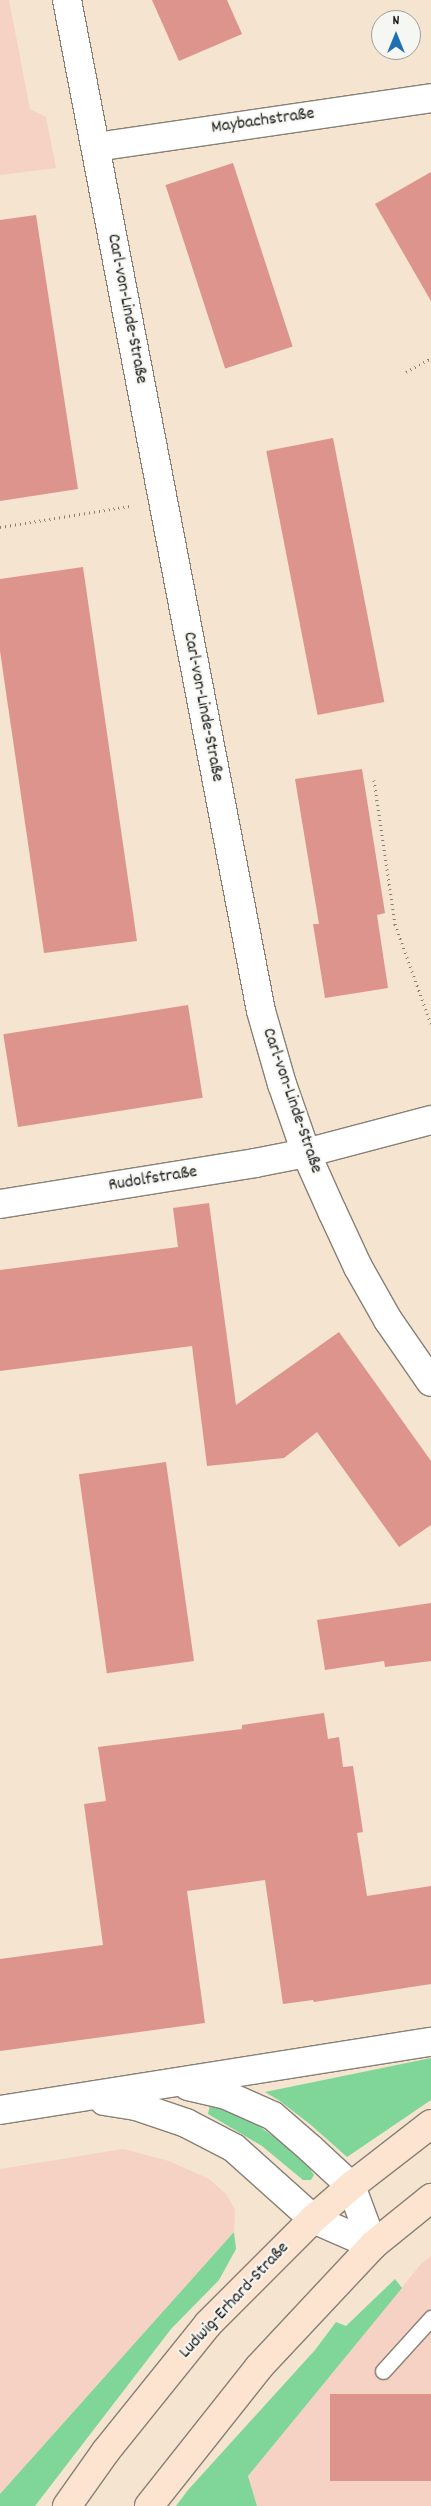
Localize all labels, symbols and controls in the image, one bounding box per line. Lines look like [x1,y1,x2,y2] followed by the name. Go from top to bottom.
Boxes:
[371,10,421,60] north arrow
[393,11,399,31] text: N
[210,104,316,140] street label: Maybachstraße
[101,232,151,386] street label: Carl-von-Linde-Straße
[177,630,227,784] street label: Carl-von-Linde-Straße
[256,1026,326,1176] street label: Carl-von-Linde-Straße
[107,1162,199,1198] street label: Rudolfstraße
[175,2238,295,2364] street label: Ludwig-Erhard-Straße

